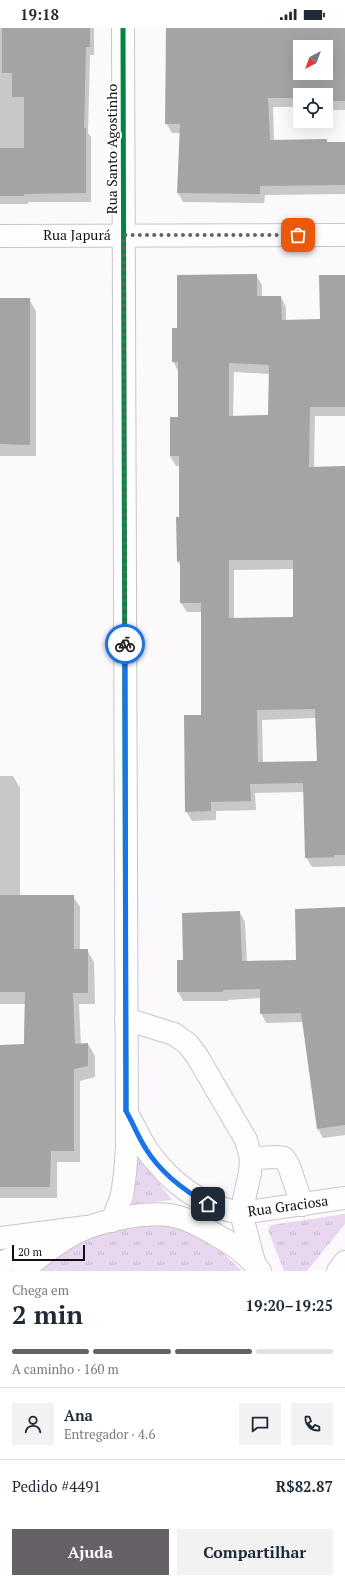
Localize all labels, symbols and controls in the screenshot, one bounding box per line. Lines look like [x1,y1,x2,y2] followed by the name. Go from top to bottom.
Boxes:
[20,4,59,24] text: 19:18
[293,40,333,80] north arrow
[293,40,333,128] map controls
[102,84,121,214] street label: Rua Santo Agostinho
[293,88,333,128] button: locate
[281,218,315,252] pin
[287,224,309,246] icon: bag
[43,225,111,244] street label: Rua Japurá
[105,624,145,664] courier
[114,633,136,655] icon: bike
[191,1187,225,1221] pin
[246,1190,329,1221] street label: Rua Graciosa
[197,1193,219,1215] icon: home
[12,1243,85,1262] scale bar
[18,1245,42,1259] text: 20 m
[12,1281,69,1299] text: Chega em
[246,1295,333,1315] text: 19:20–19:25
[12,1297,83,1331] text: 2 min
[12,1360,119,1378] text: A caminho · 160 m
[12,1403,54,1445] button: person
[239,1403,281,1445] button: chat
[291,1403,333,1445] button: phone
[64,1405,93,1425] text: Ana
[64,1425,155,1443] text: Entregador · 4.6
[12,1476,101,1496] text: Pedido #4491
[276,1476,333,1496] text: R$82.87
[12,1529,169,1575] button: Ajuda
[177,1529,333,1575] button: Compartilhar

